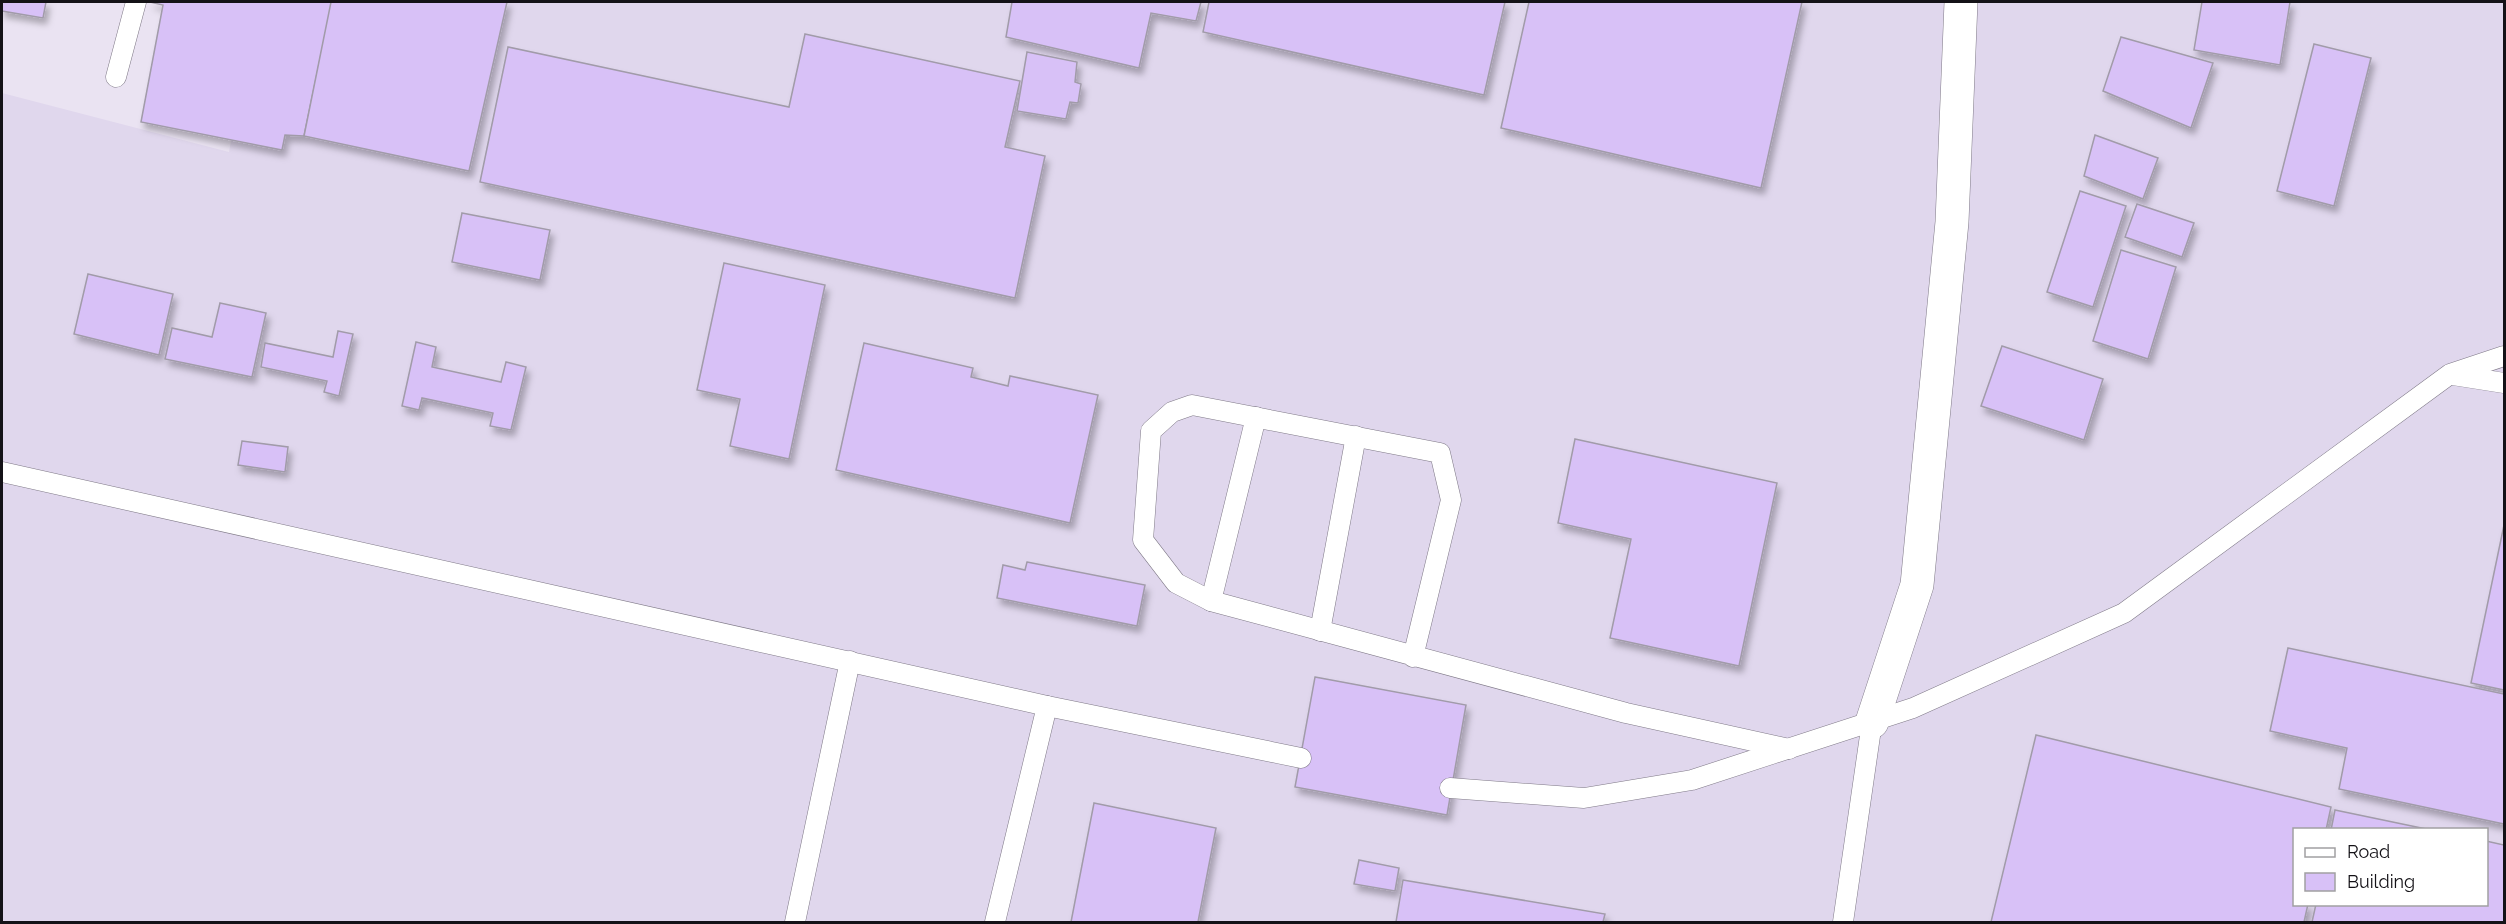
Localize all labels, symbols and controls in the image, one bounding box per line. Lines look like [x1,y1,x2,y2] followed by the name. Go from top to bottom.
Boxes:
[2293,828,2488,906] legend
[2347,841,2390,862] text: Road
[2347,871,2415,892] text: Building

